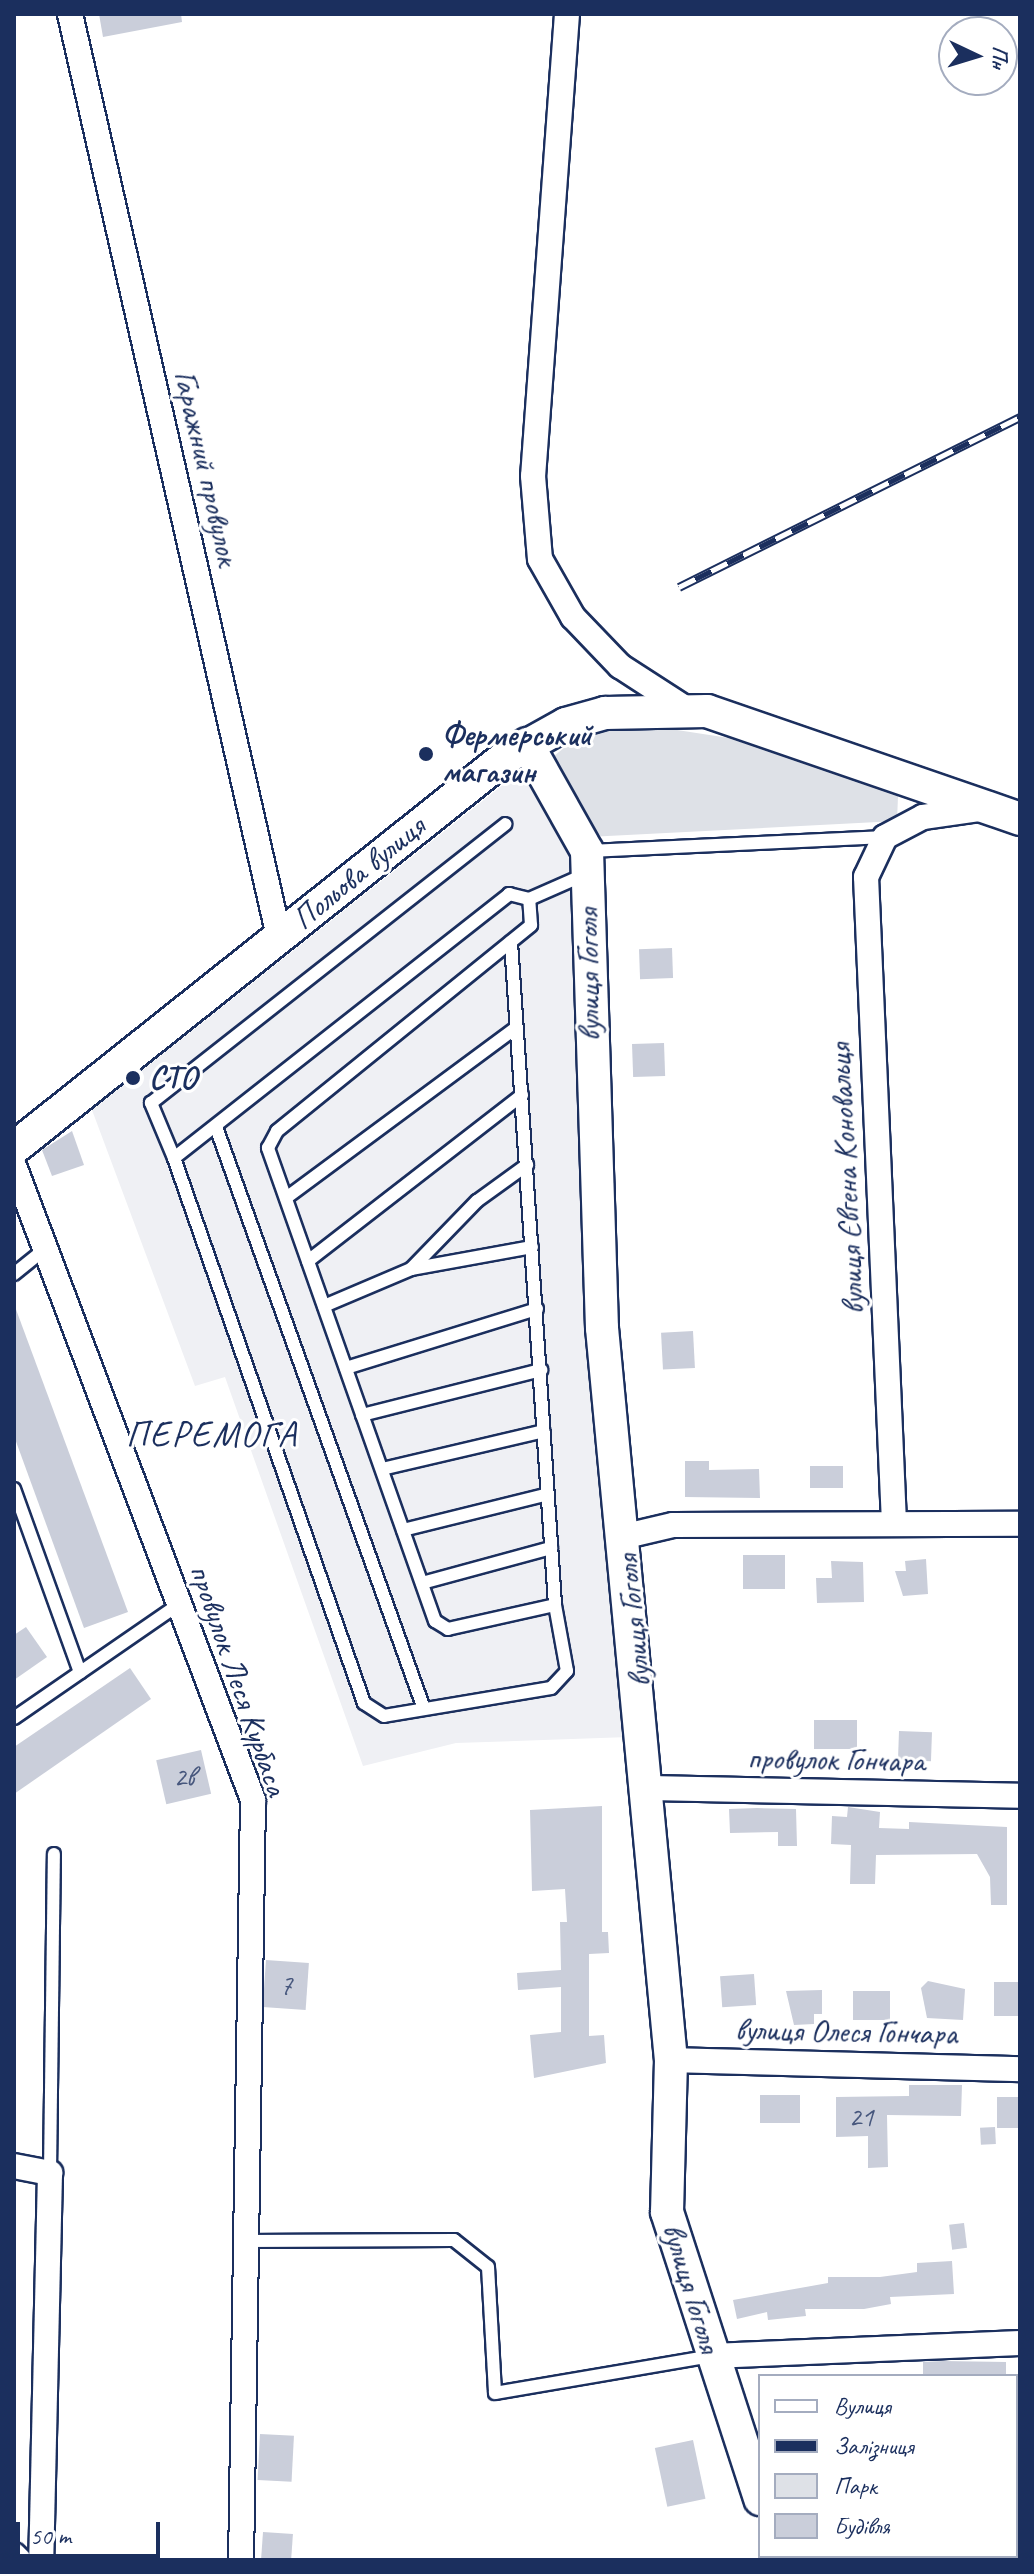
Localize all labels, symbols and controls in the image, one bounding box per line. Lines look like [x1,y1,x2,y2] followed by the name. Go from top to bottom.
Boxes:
[938,16,1018,96] north arrow
[985,45,1015,70] text: Пн
[165,367,247,569] street label: Гаражний провулок
[442,717,592,792] place label: Фермерський магазин
[417,745,435,763] marker: Фермерський магазин
[285,808,433,938] street label: Польова вулиця
[569,908,609,1042] street label: вулиця Гоголя
[821,1043,873,1315] street label: вулиця Євгена Коновальця
[149,1059,196,1097] place label: СТО
[124,1069,142,1087] marker: СТО
[126,1413,298,1457] district label: ПЕРЕМОГА
[608,1553,660,1689] street label: вулиця Гоголя
[181,1560,295,1800] street label: провулок Леся Курбаса
[746,1739,926,1781] street label: провулок Гончара
[173,1760,195,1794] house number: 2в
[280,1968,292,2002] house number: 7
[735,2011,957,2053] street label: вулиця Олеся Гончара
[848,2100,874,2134] house number: 21
[653,2219,729,2357] street label: вулиця Гоголя
[758,2374,1018,2558] legend
[834,2391,891,2421] text: Вулиця
[834,2431,913,2461] text: Залізниця
[834,2471,877,2501] text: Парк
[20,2506,164,2556] scale bar
[834,2511,890,2541] text: Будівля
[30,2521,71,2551] text: 50 m

